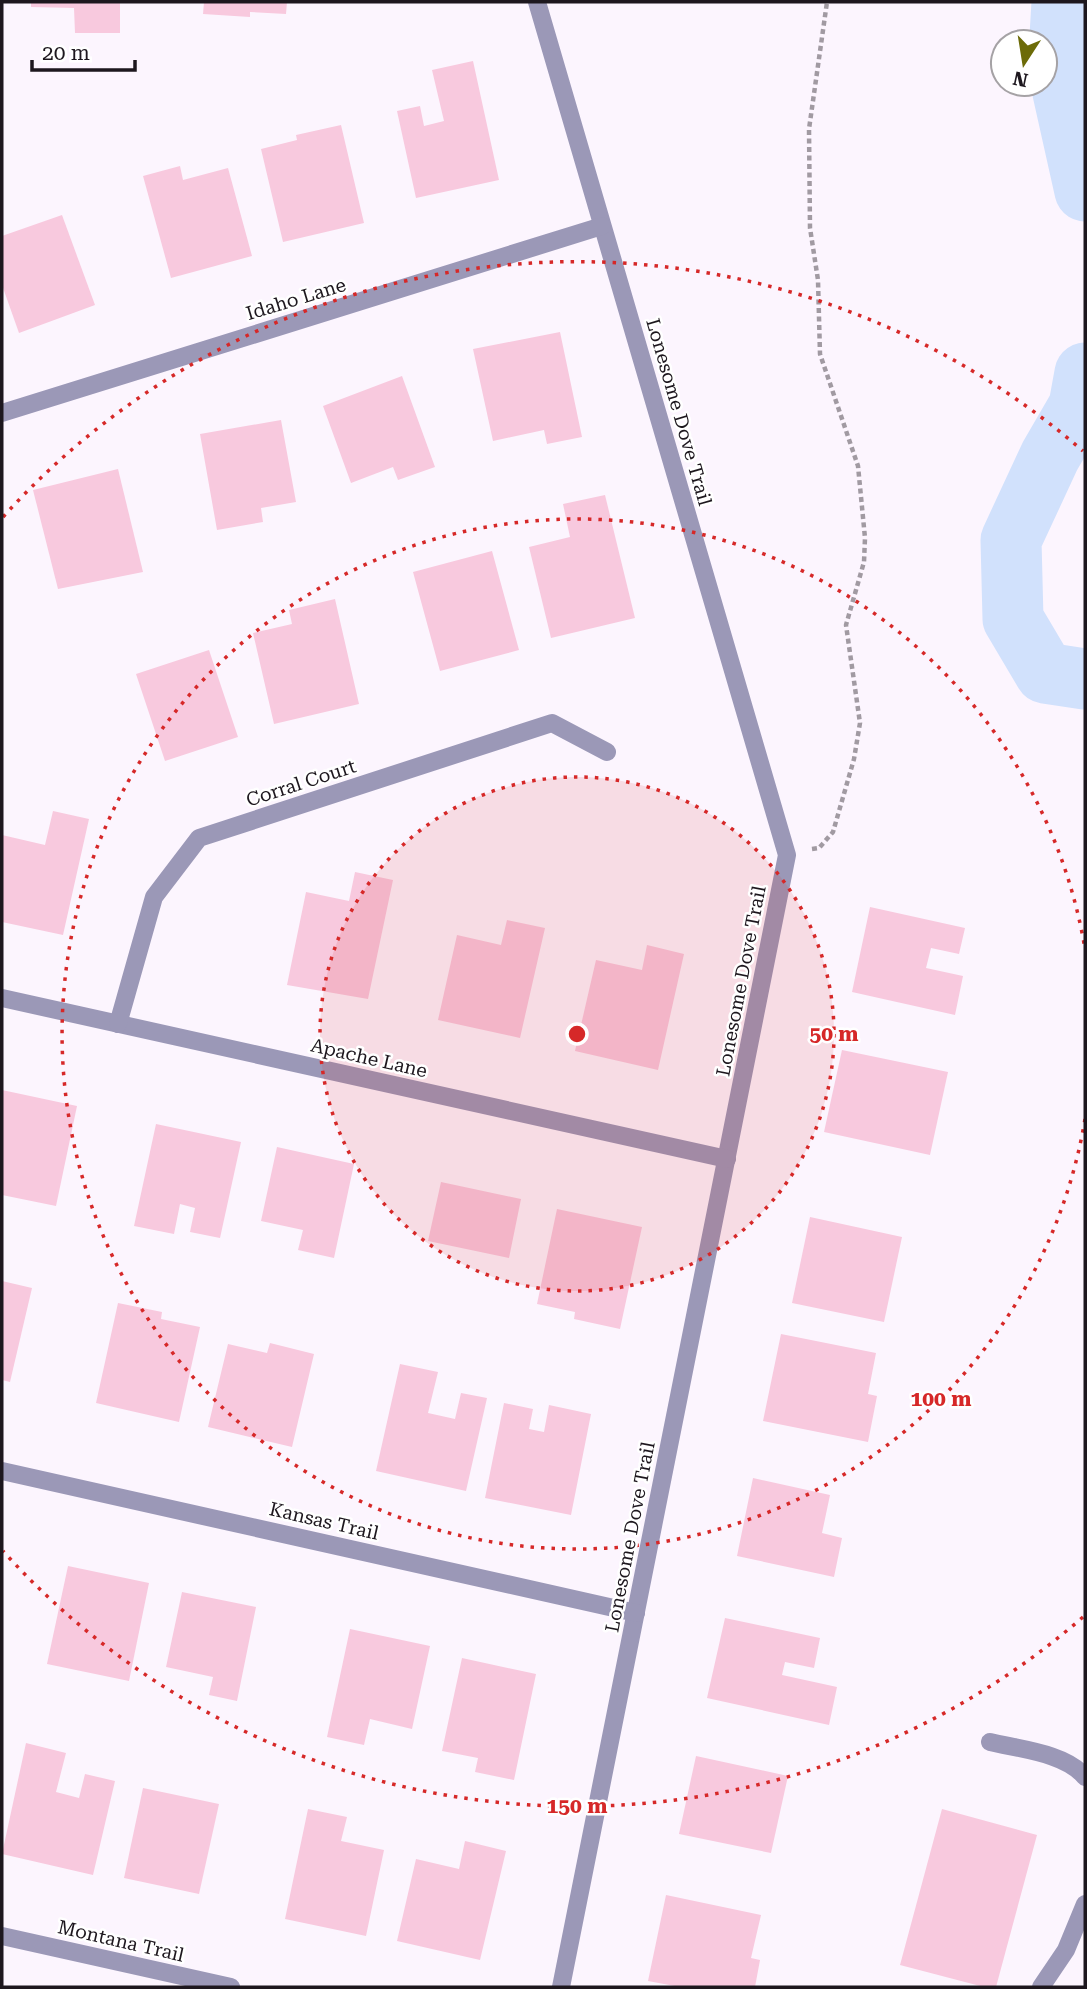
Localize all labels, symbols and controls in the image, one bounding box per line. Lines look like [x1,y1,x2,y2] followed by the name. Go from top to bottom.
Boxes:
[32,28,135,72] scale bar
[989,28,1059,98] north arrow
[42,41,90,65] text: 20 m
[1011,66,1030,92] text: N
[243,273,349,325] street label: Idaho Lane
[641,316,717,508] street label: Lonesome Dove Trail
[243,754,359,812] street label: Corral Court
[711,884,771,1078] street label: Lonesome Dove Trail
[565,1022,589,1046] centre of rings
[809,1022,859,1046] text: 50 m
[309,1033,429,1083] street label: Apache Lane
[911,1387,971,1411] text: 100 m
[600,1440,660,1634] street label: Lonesome Dove Trail
[267,1497,381,1545] street label: Kansas Trail
[547,1794,607,1818] text: 150 m
[56,1915,186,1967] street label: Montana Trail

